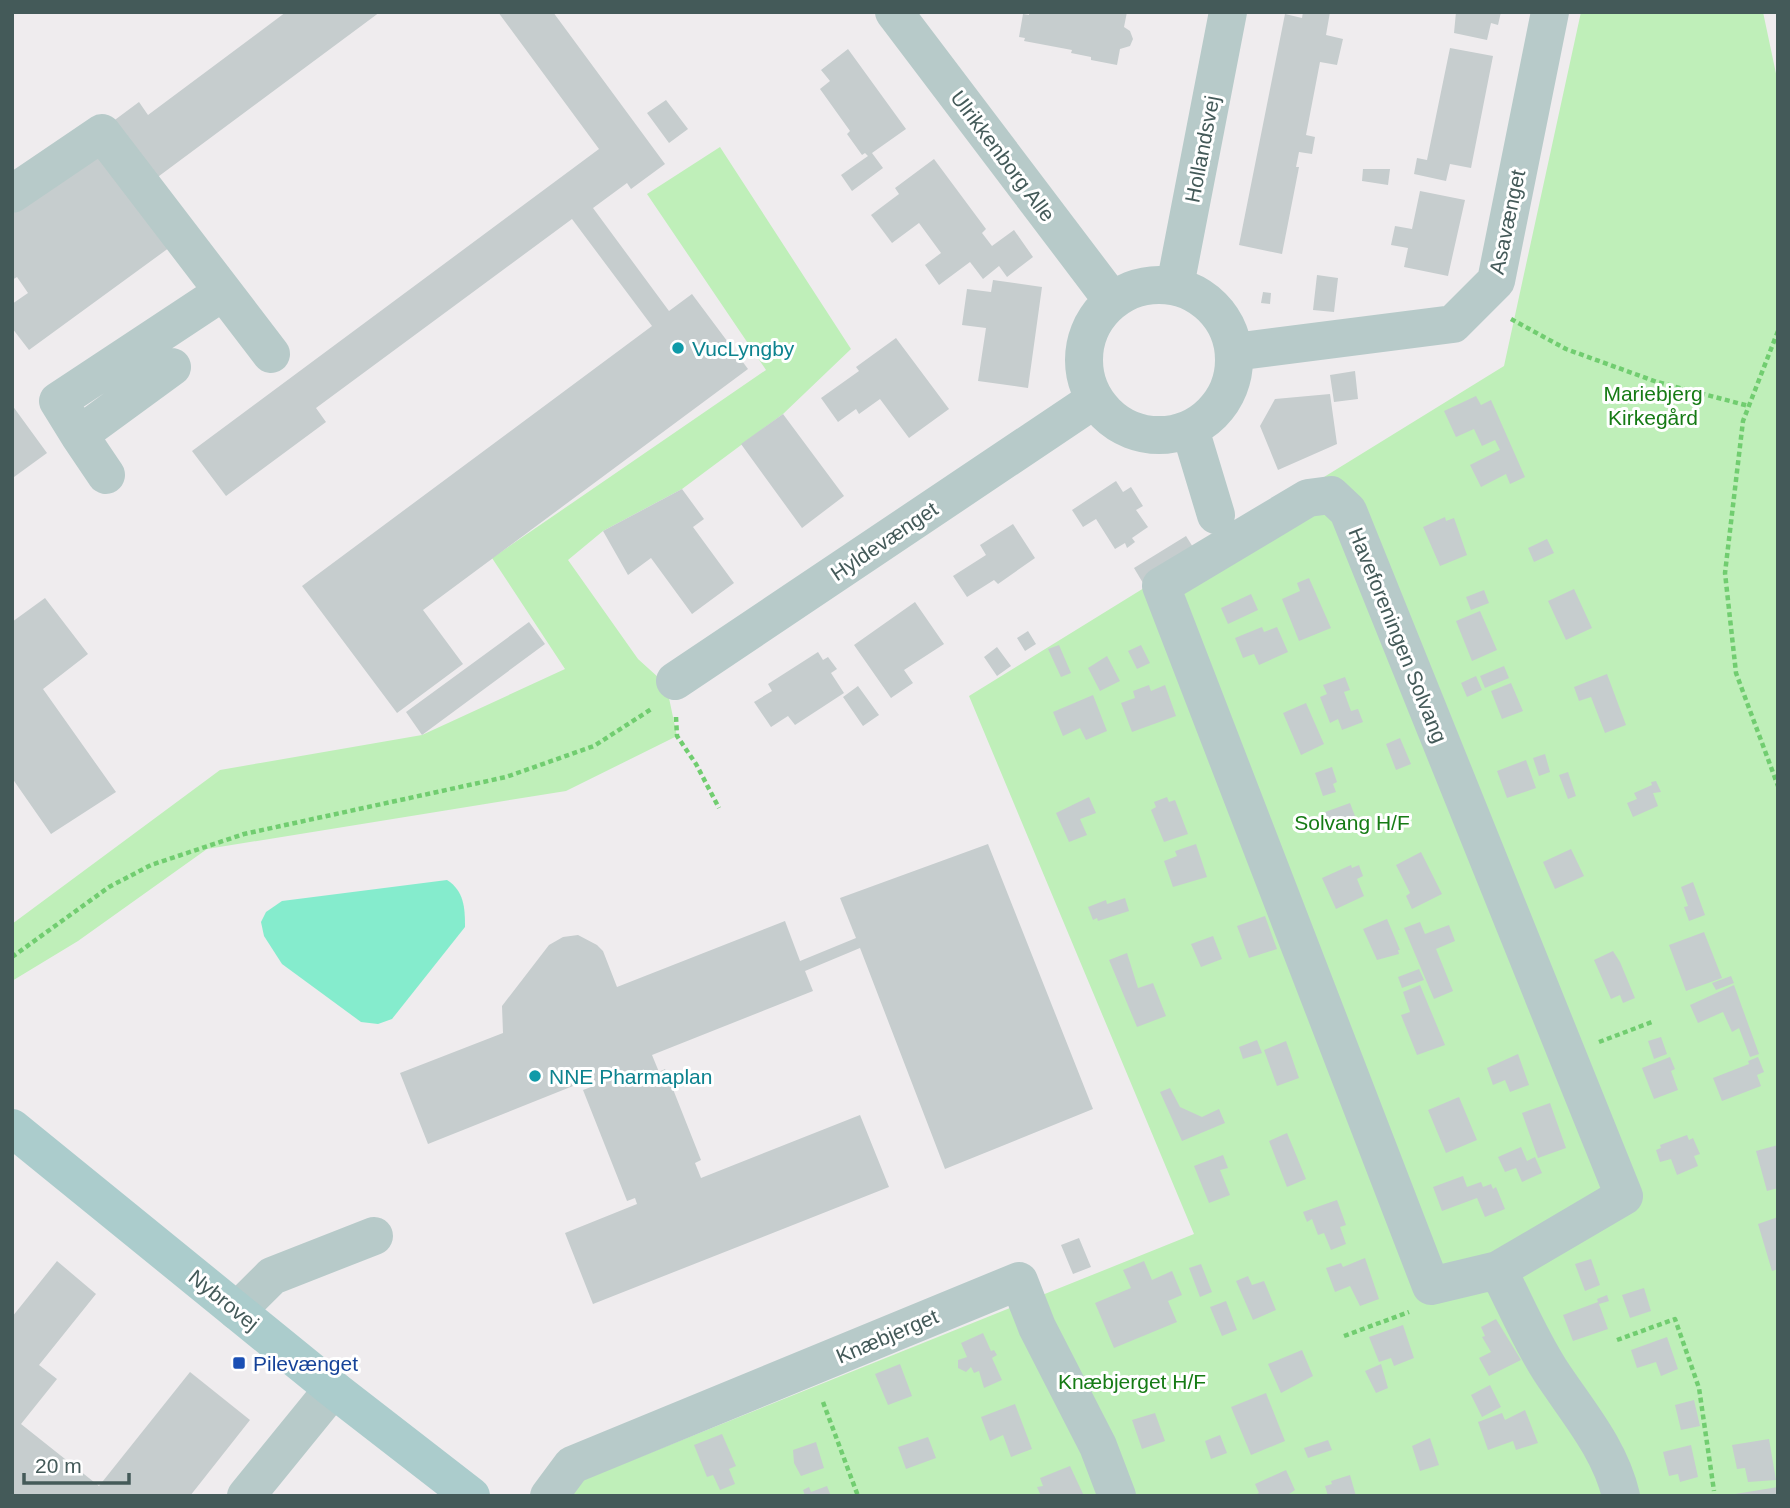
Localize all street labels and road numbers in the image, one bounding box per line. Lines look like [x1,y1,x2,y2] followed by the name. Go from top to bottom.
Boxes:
[946,86,1060,226] street label: Ulrikkenborg Alle
[1180,94,1224,204] street label: Hollandsvej
[1485,167,1529,276] street label: Asavænget
[826,497,942,585] street label: Hyldevænget
[1344,524,1452,746] street label: Haveforeningen Solvang
[185,1265,263,1335] street label: Nybrovej
[833,1304,942,1368] street label: Knæbjerget

